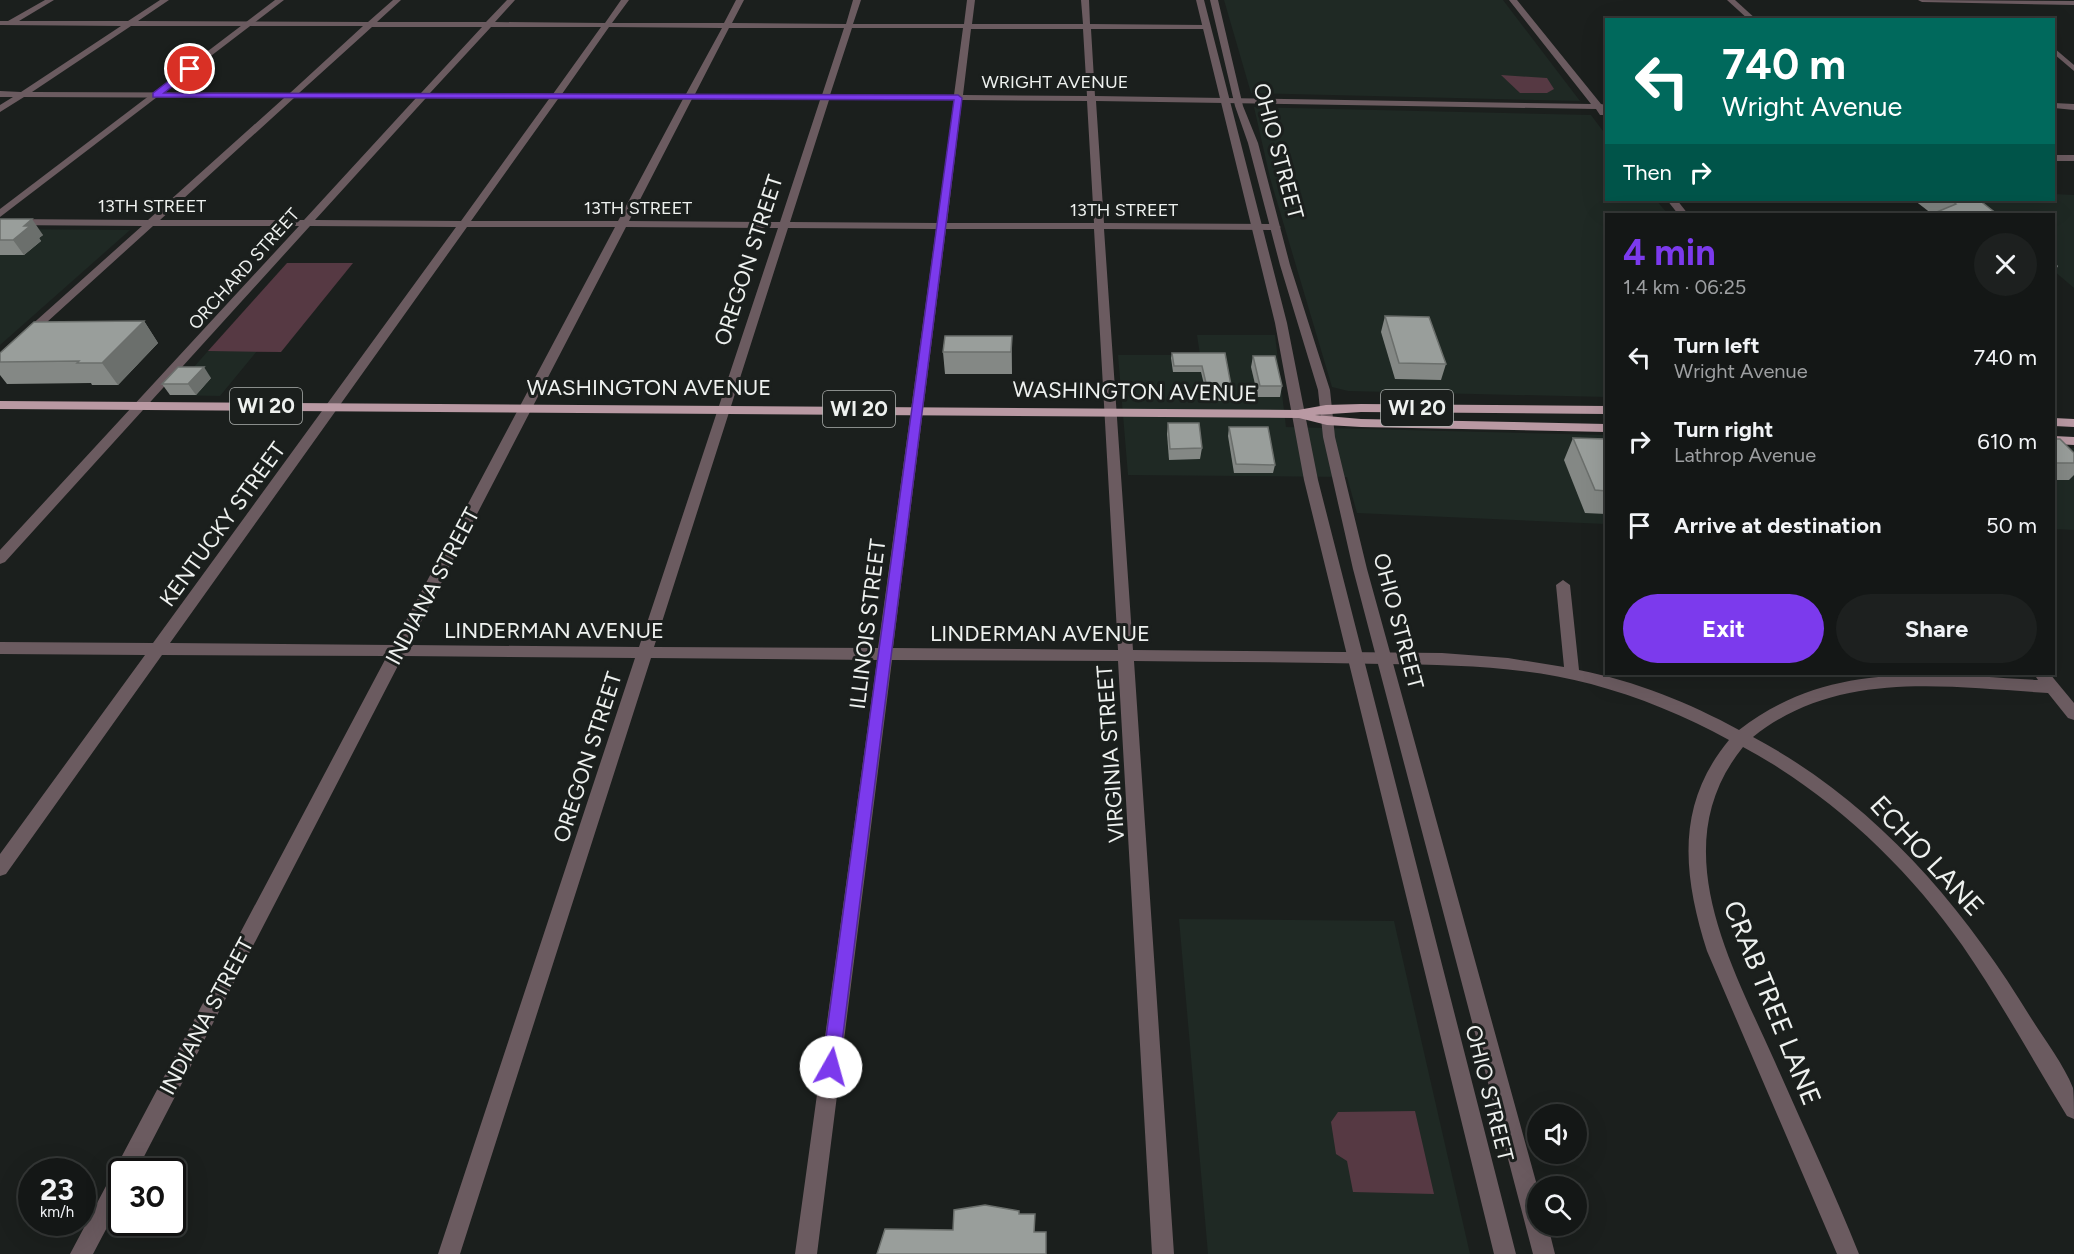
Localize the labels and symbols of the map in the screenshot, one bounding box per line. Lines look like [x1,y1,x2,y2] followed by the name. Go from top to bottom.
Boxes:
[164,43,215,94] pin
[982,71,1128,93] street label: WRIGHT AVENUE
[1247,80,1310,222] street label: OHIO STREET
[708,171,789,349] street label: OREGON STREET
[98,195,206,217] street label: 13TH STREET
[584,197,692,219] street label: 13TH STREET
[1070,199,1178,221] street label: 13TH STREET
[184,204,304,334] street label: ORCHARD STREET
[527,374,771,401] street label: WASHINGTON AVENUE
[1013,376,1257,407] street label: WASHINGTON AVENUE
[230,388,302,424] road number: WI 20
[1381,390,1453,426] road number: WI 20
[823,391,895,427] road number: WI 20
[154,437,291,612] street label: KENTUCKY STREET
[380,503,485,669] street label: INDIANA STREET
[844,537,891,711] street label: ILLINOIS STREET
[1367,550,1430,692] street label: OHIO STREET
[444,617,664,644] street label: LINDERMAN AVENUE
[930,620,1150,647] street label: LINDERMAN AVENUE
[1091,664,1130,844] street label: VIRGINIA STREET
[547,668,628,846] street label: OREGON STREET
[1863,789,1991,923] street label: ECHO LANE
[1716,896,1829,1110] street label: CRAB TREE LANE
[154,933,259,1099] street label: INDIANA STREET
[1460,1022,1520,1164] street label: OHIO STREET
[799,1035,863,1099] position arrow
[108,1158,186,1236] speed limit sign: 30

